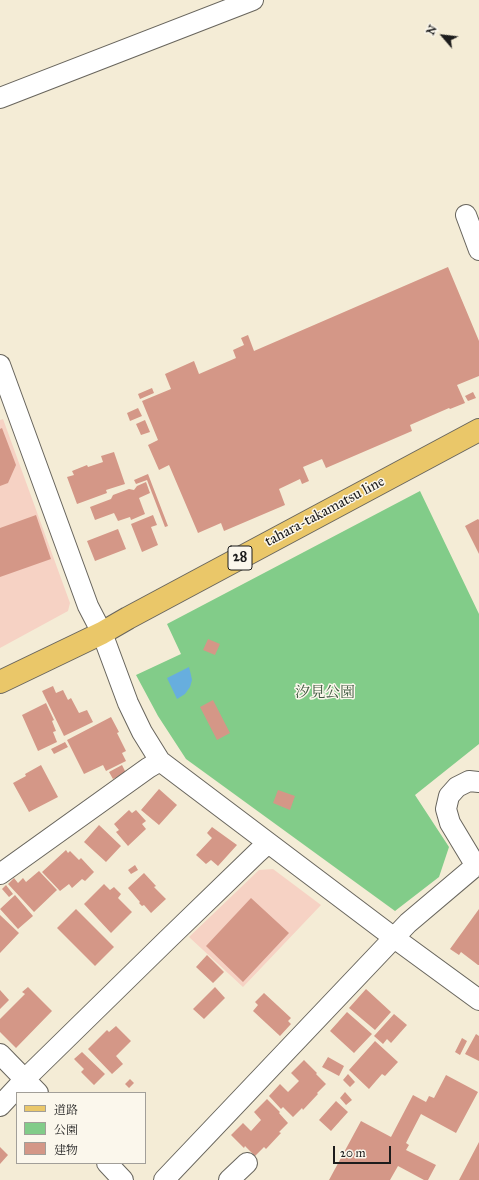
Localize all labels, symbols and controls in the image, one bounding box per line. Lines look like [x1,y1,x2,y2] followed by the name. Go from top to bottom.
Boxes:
[423,16,463,56] north arrow
[424,23,440,37] text: N
[262,473,388,551] street label: tahara-takamatsu line
[228,546,252,570] road number: 28
[295,684,355,702] park label: 汐見公園
[16,1092,146,1164] legend
[54,1103,78,1117] text: 道路
[54,1123,78,1137] text: 公園
[335,1138,393,1164] scale bar
[54,1143,78,1157] text: 建物
[340,1146,366,1160] text: 20 m

